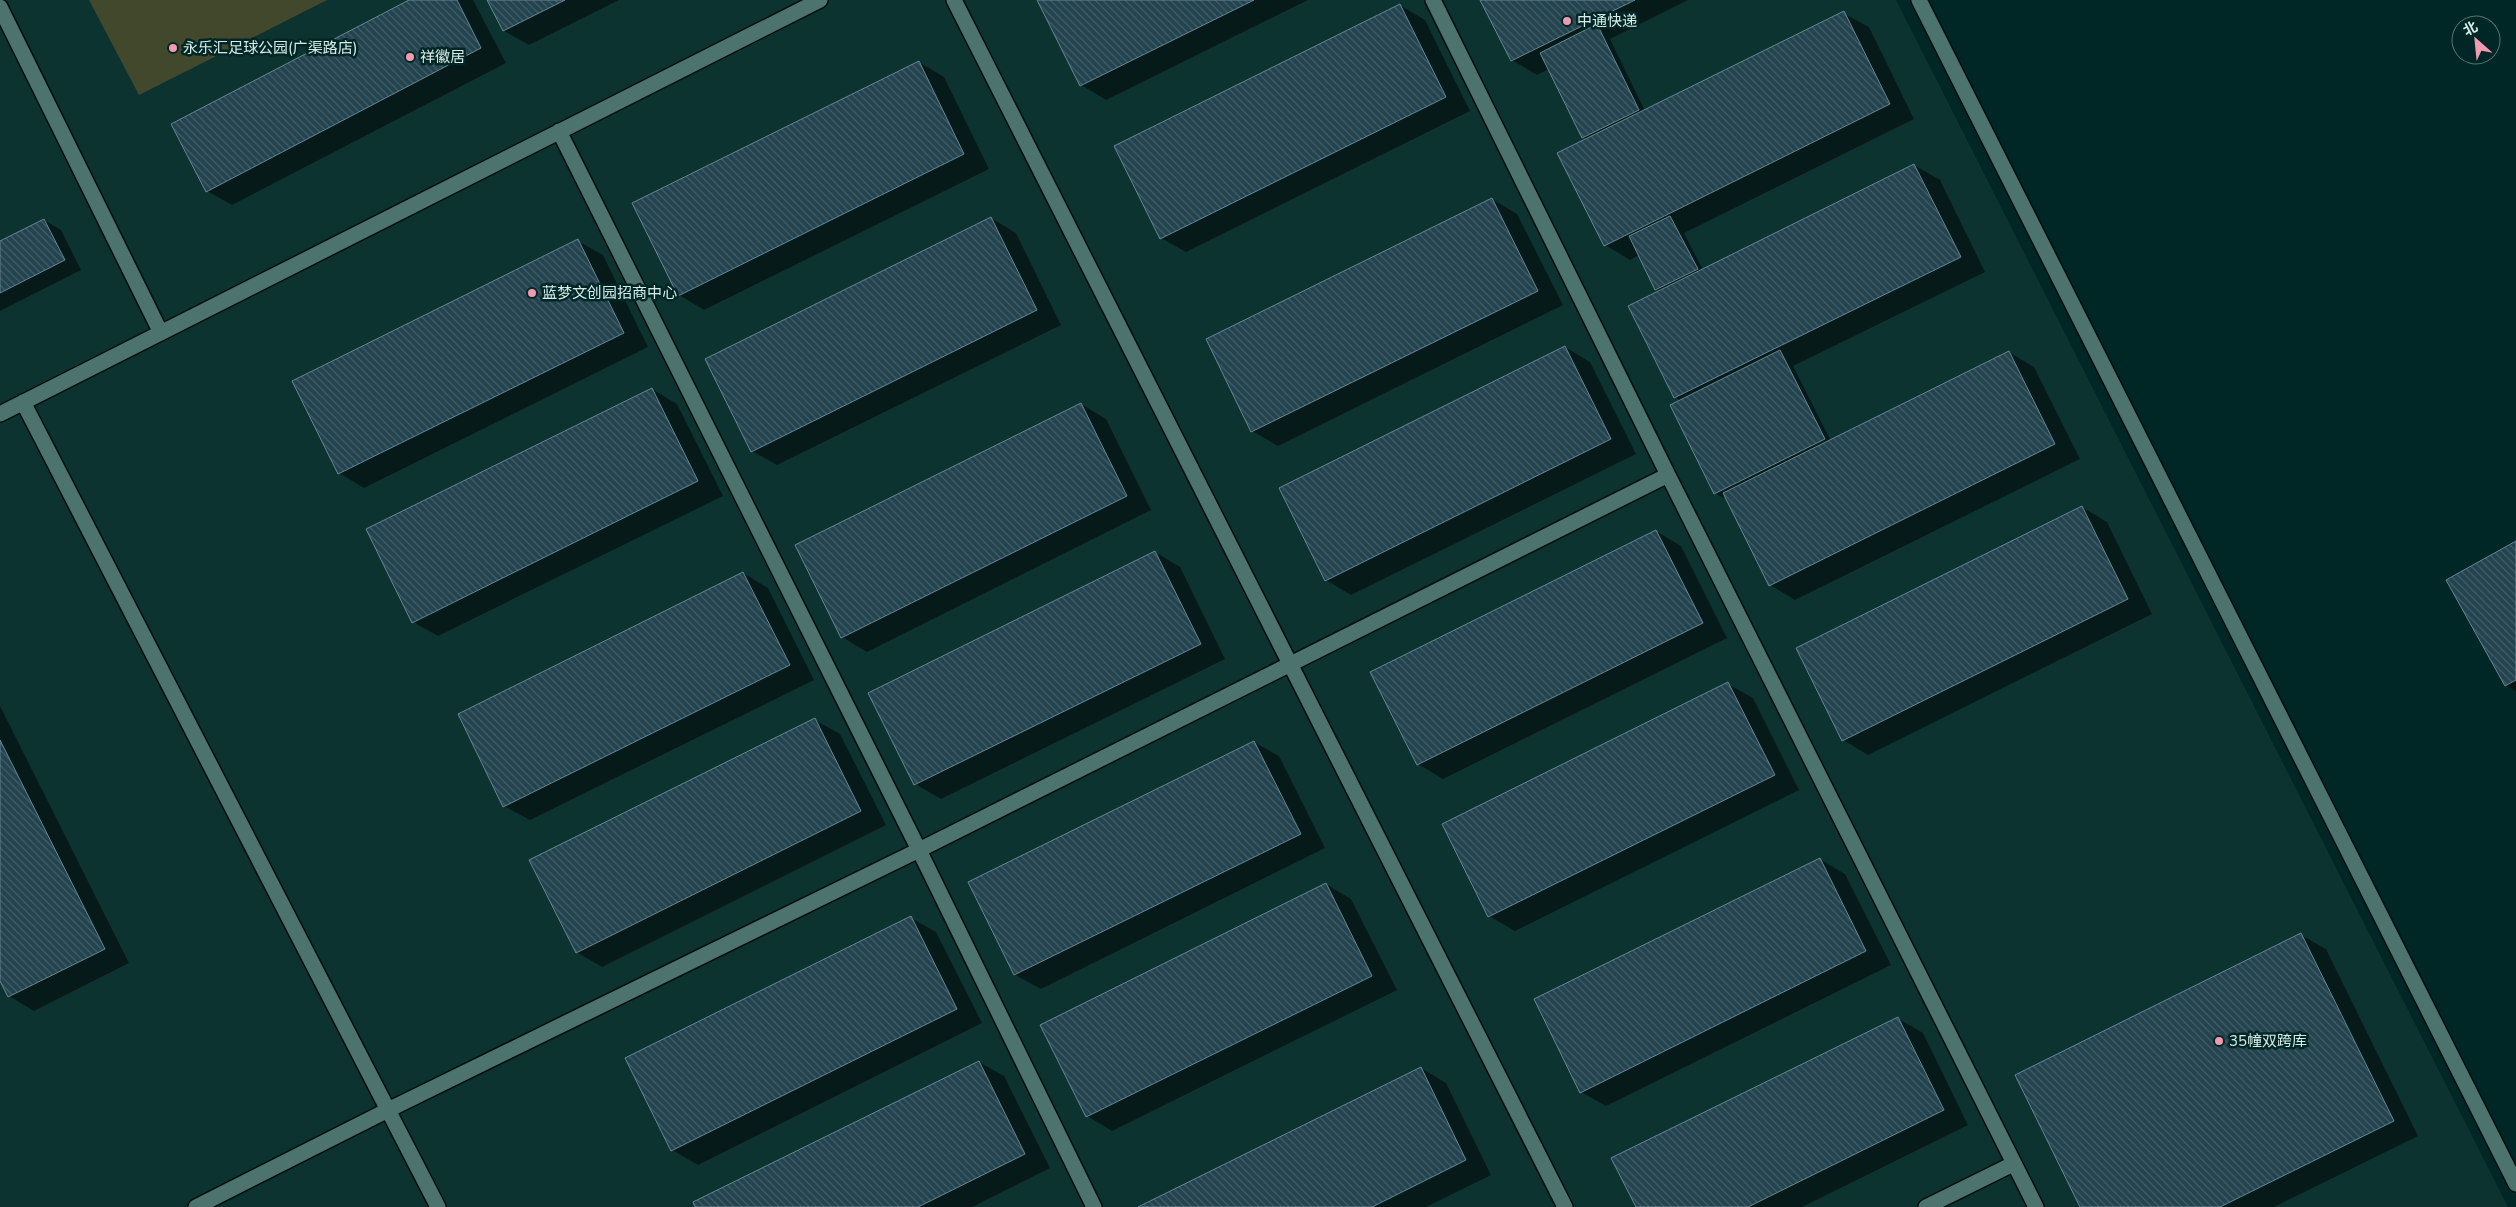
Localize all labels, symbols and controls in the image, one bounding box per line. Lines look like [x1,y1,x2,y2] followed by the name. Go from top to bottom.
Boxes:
[1577,11,1637,31] place label: 中通快递
[1561,15,1573,27] marker: 中通快递
[2451,15,2501,65] north arrow
[2460,17,2481,41] text: 北
[183,38,358,58] place label: 永乐汇足球公园(广渠路店)
[167,42,179,54] marker: 永乐汇足球公园(广渠路店)
[420,47,465,67] place label: 祥徽居
[404,51,416,63] marker: 祥徽居
[542,283,677,303] place label: 蓝梦文创园招商中心
[526,287,538,299] marker: 蓝梦文创园招商中心
[2229,1031,2307,1051] place label: 35幢双跨库
[2213,1035,2225,1047] marker: 35幢双跨库

